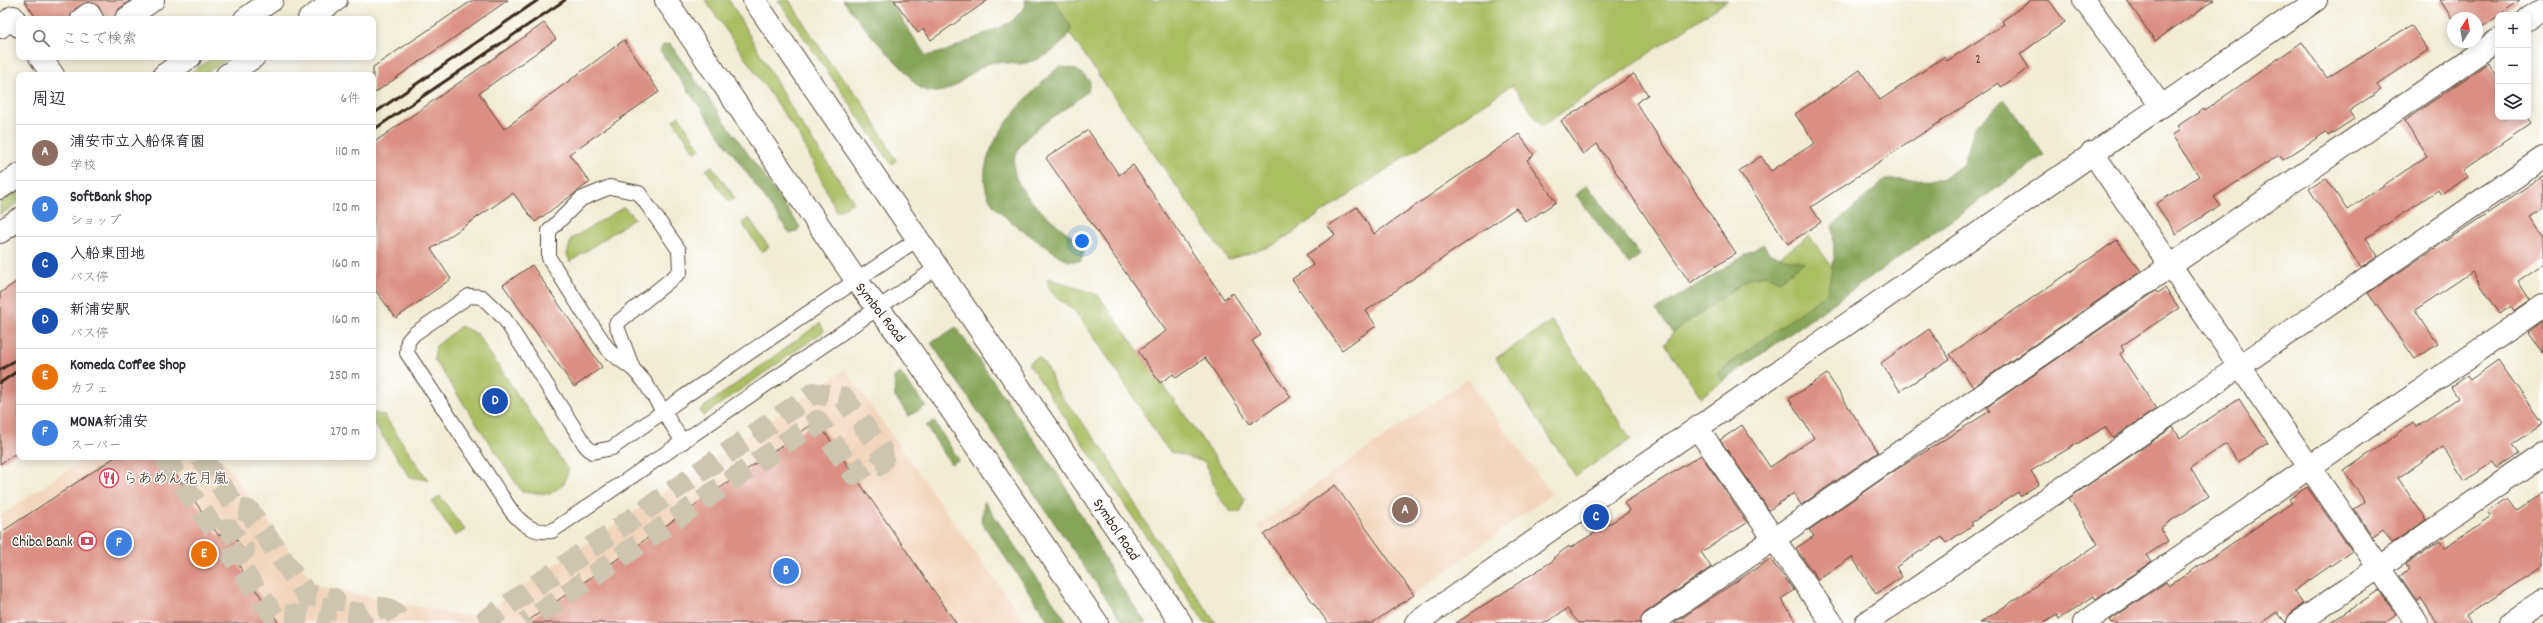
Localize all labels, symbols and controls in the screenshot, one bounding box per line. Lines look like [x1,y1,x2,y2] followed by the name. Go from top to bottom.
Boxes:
[2447,12,2483,48] north arrow
[2495,12,2531,120] map controls
[2495,12,2531,48] button: +
[16,16,376,60] search box
[30,27,52,49] icon: search
[62,29,137,51] text: ここで検索
[2495,48,2531,84] button: −
[1975,51,1981,70] house number: 2
[2495,84,2531,120] button: layers
[32,89,66,113] text: 周辺
[341,90,360,109] text: 6件
[70,132,205,154] text: 浦安市立入船保育園
[41,143,49,162] text: A
[335,143,360,162] text: 110 m
[70,157,96,176] text: 学校
[70,187,152,209] text: SoftBank Shop
[42,199,48,218] text: B
[332,199,360,218] text: 120 m
[70,212,121,231] text: ショップ
[1072,231,1092,251] your location
[70,244,145,266] text: 入船東団地
[42,255,48,274] text: C
[332,255,360,274] text: 160 m
[70,269,109,288] text: バス停
[849,278,910,348] street label: Symbol Road
[70,300,130,322] text: 新浦安駅
[42,311,48,330] text: D
[332,311,360,330] text: 160 m
[70,325,109,344] text: バス停
[70,355,186,377] text: Komeda Coffee Shop
[42,367,48,386] text: E
[329,367,360,386] text: 250 m
[70,380,109,399] text: カフェ
[482,386,508,416] pin: D
[70,412,148,434] text: MONA新浦安
[42,423,48,442] text: F
[330,423,360,442] text: 270 m
[70,437,121,456] text: スーパー
[98,467,120,489] restaurant icon: らあめん花月嵐
[123,469,228,491] place label: らあめん花月嵐
[1086,494,1144,566] street label: Symbol Road
[1392,495,1418,525] pin: A
[1583,502,1609,532] pin: C
[106,528,132,558] pin: F
[76,530,98,552] bank icon: Chiba Bank
[12,532,73,554] place label: Chiba Bank
[191,539,217,569] pin: E
[773,556,799,586] pin: B

